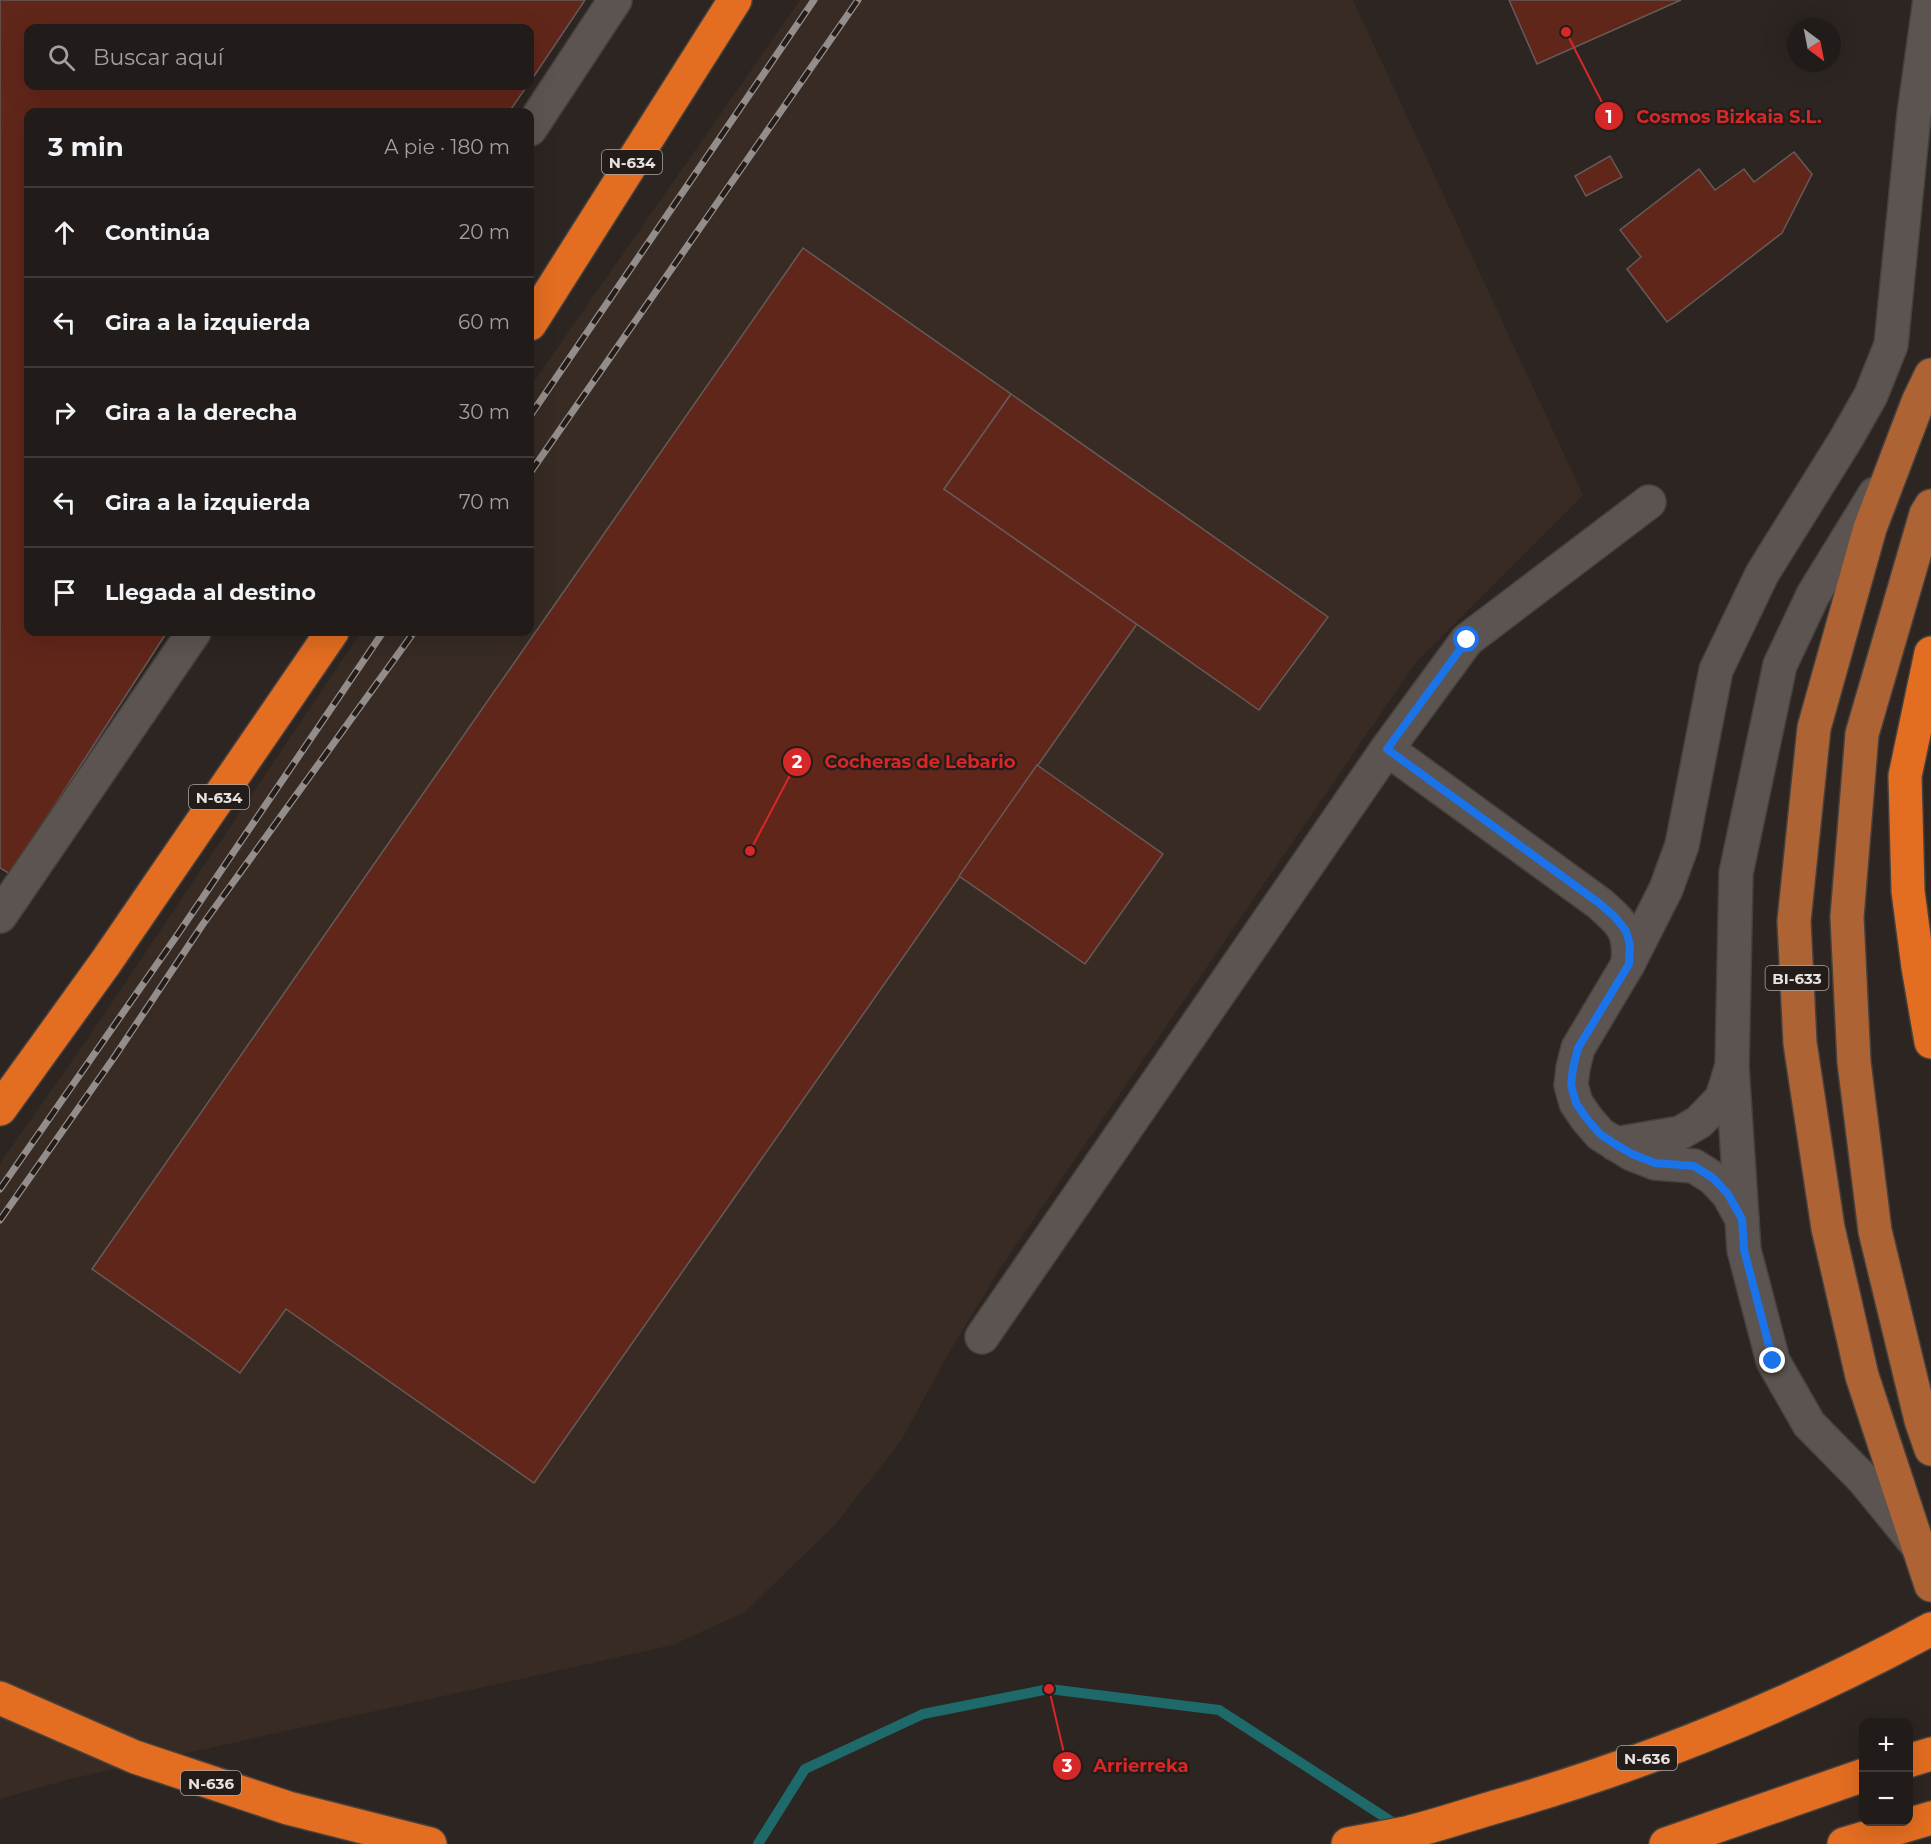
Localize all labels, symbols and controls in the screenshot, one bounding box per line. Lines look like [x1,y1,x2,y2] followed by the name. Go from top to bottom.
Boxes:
[1787,18,1841,72] north arrow
[24,24,534,90] search box
[45,41,78,74] icon: search
[93,44,224,71] text: Buscar aquí
[1594,98,1833,134] callout: Cosmos Bizkaia S.L.
[1605,106,1613,128] text: 1
[1636,106,1822,128] text: Cosmos Bizkaia S.L.
[48,131,124,163] text: 3 min
[384,135,510,159] text: A pie · 180 m
[602,150,662,174] road number: N-634
[48,216,81,249] icon: ahead
[105,219,210,246] text: Continúa
[459,220,510,244] text: 20 m
[48,306,81,339] icon: left
[105,309,311,336] text: Gira a la izquierda
[458,310,510,334] text: 60 m
[48,396,81,429] icon: right
[105,399,297,426] text: Gira a la derecha
[459,400,510,424] text: 30 m
[48,486,81,519] icon: left
[105,489,311,516] text: Gira a la izquierda
[459,490,510,514] text: 70 m
[48,576,81,609] icon: arrive
[105,579,316,606] text: Llegada al destino
[1453,626,1479,652] route start
[782,744,1027,780] callout: Cocheras de Lebario
[792,751,803,773] text: 2
[824,751,1016,773] text: Cocheras de Lebario
[189,785,249,809] road number: N-634
[1766,966,1828,990] road number: BI-633
[1759,1347,1785,1373] route end
[1859,1718,1913,1826] map controls
[1859,1718,1913,1772] button: +
[1617,1746,1677,1770] road number: N-636
[1052,1748,1201,1784] callout: Arrierreka
[1061,1755,1073,1777] text: 3
[1092,1755,1189,1777] text: Arrierreka
[181,1771,241,1795] road number: N-636
[1859,1772,1913,1826] button: −

